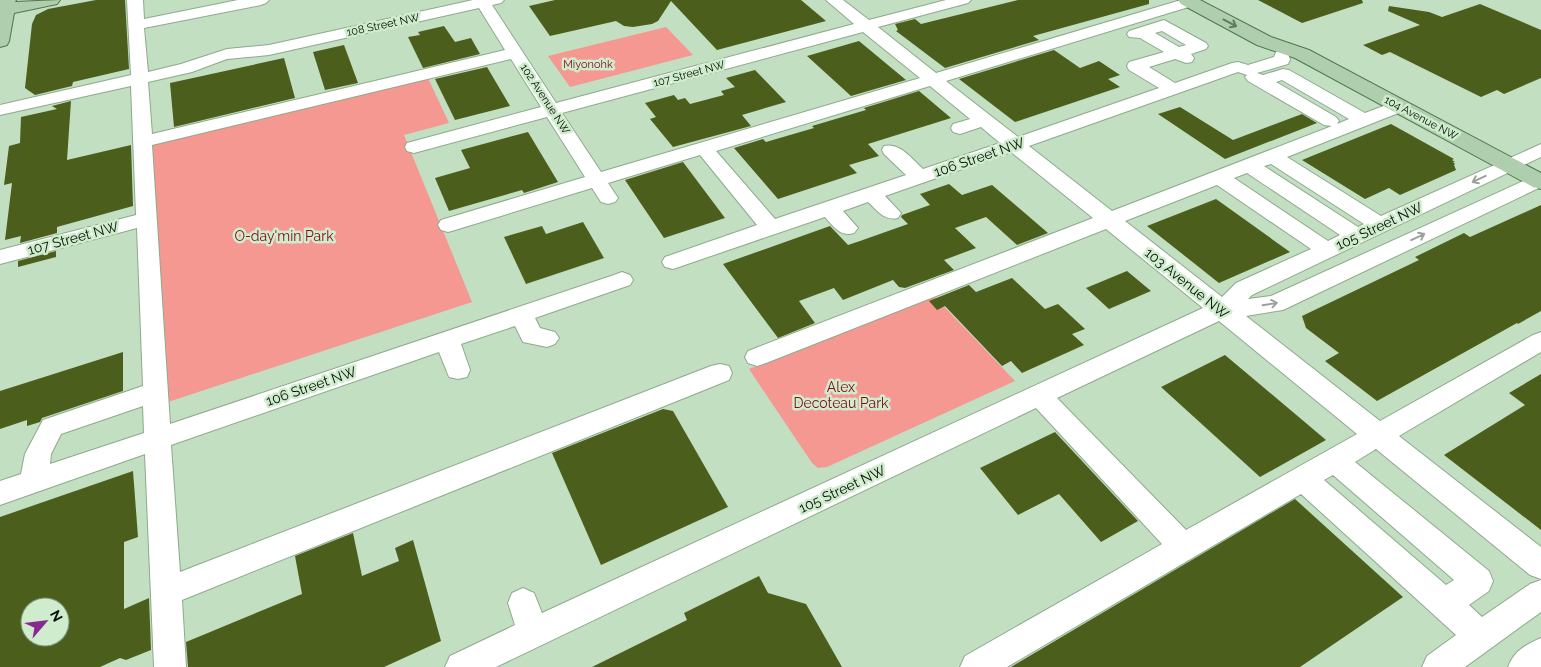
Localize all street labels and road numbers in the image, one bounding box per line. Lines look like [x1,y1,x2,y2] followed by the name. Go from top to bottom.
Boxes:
[345,11,421,39] street label: 108 Street NW
[652,58,727,90] street label: 107 Street NW
[517,61,573,137] street label: 102 Avenue NW
[1382,93,1460,143] street label: 104 Avenue NW
[932,134,1027,180] street label: 106 Street NW
[1333,199,1425,253] street label: 105 Street NW
[26,218,120,258] street label: 107 Street NW
[1142,244,1232,322] street label: 103 Avenue NW
[264,363,359,409] street label: 106 Street NW
[796,462,888,516] street label: 105 Street NW

